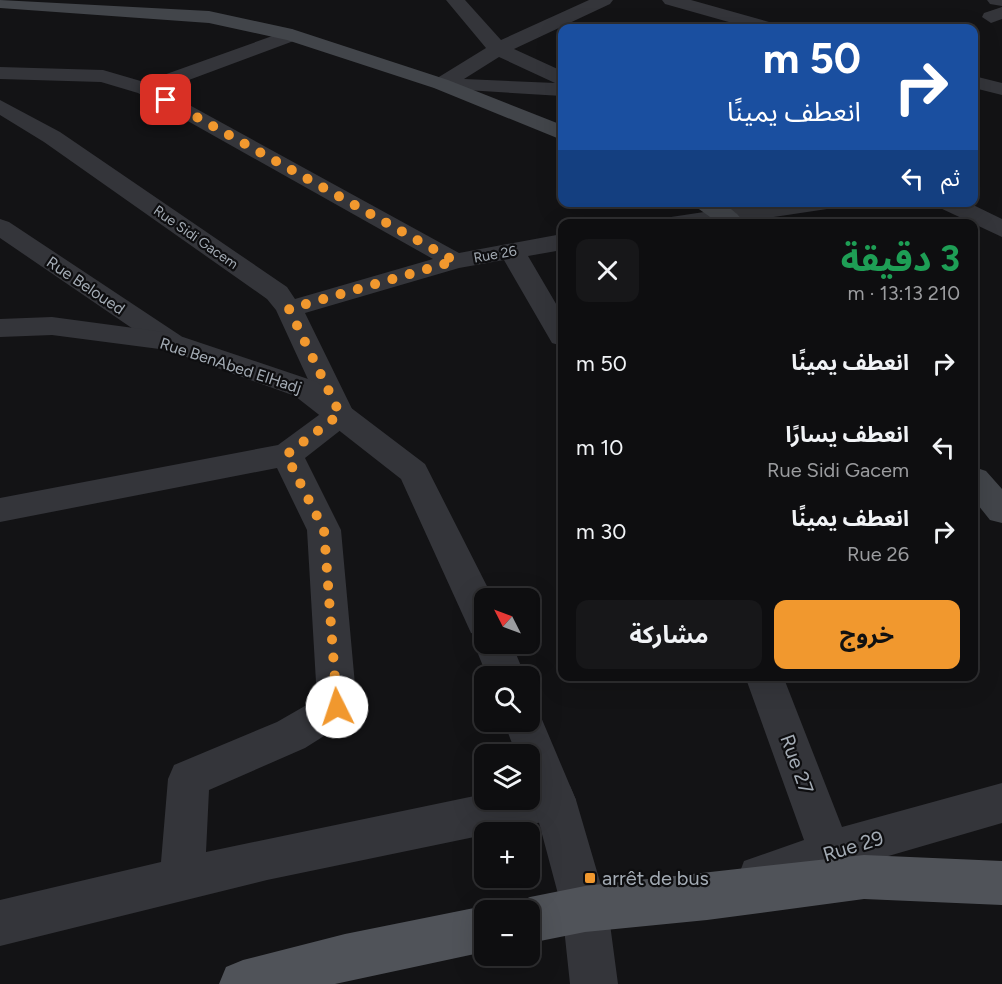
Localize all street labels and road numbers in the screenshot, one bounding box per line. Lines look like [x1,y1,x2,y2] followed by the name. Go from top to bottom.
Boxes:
[150,202,241,273] street label: Rue Sidi Gacem
[472,242,518,267] street label: Rue 26
[43,252,128,318] street label: Rue Beloued
[157,334,304,397] street label: Rue BenAbed ElHadj
[775,731,819,797] street label: Rue 27
[820,825,886,867] street label: Rue 29

